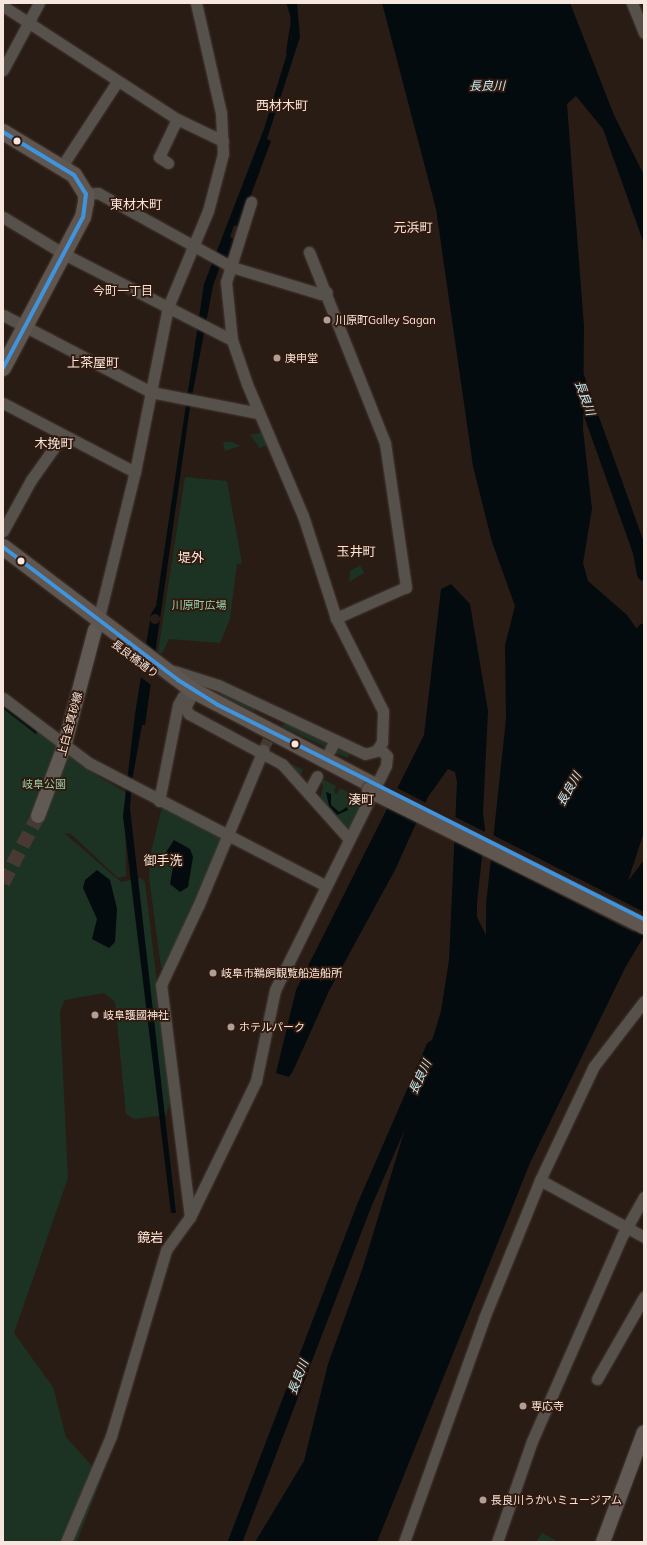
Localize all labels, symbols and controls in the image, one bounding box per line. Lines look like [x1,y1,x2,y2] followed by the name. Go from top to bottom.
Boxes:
[469,79,505,93] water label: 長良川
[256,97,308,113] district label: 西材木町
[12,136,22,146] unlabelled marker
[110,196,162,212] district label: 東材木町
[394,219,432,235] district label: 元浜町
[93,284,153,298] district label: 今町一丁目
[335,313,436,327] place label: 川原町Galley Sagan
[322,315,332,325] marker: 川原町Galley Sagan
[285,351,318,365] place label: 庚申堂
[272,353,282,363] marker: 庚申堂
[67,354,119,370] district label: 上茶屋町
[572,379,598,417] water label: 長良川
[35,435,73,451] district label: 木挽町
[337,543,375,559] district label: 玉井町
[178,549,204,565] district label: 堤外
[16,556,26,566] unlabelled marker
[172,598,226,612] park label: 川原町広場
[109,637,161,681] street label: 長良橋通り
[55,690,85,758] street label: 上白金真砂線
[290,739,300,749] unlabelled marker
[554,770,584,808] water label: 長良川
[22,777,66,791] park label: 岐阜公園
[348,791,374,807] district label: 湊町
[144,852,182,868] district label: 御手洗
[221,966,342,980] place label: 岐阜市鵜飼観覧船造船所
[208,968,218,978] marker: 岐阜市鵜飼観覧船造船所
[103,1008,169,1022] place label: 岐阜護國神社
[90,1010,100,1020] marker: 岐阜護國神社
[239,1020,305,1034] place label: ホテルパーク
[226,1022,236,1032] marker: ホテルパーク
[406,1058,434,1096] water label: 長良川
[137,1229,163,1245] district label: 鏡岩
[285,1358,311,1396] water label: 長良川
[531,1399,564,1413] place label: 専応寺
[518,1401,528,1411] marker: 専応寺
[491,1493,623,1507] place label: 長良川うかいミュージアム
[478,1495,488,1505] marker: 長良川うかいミュージアム

